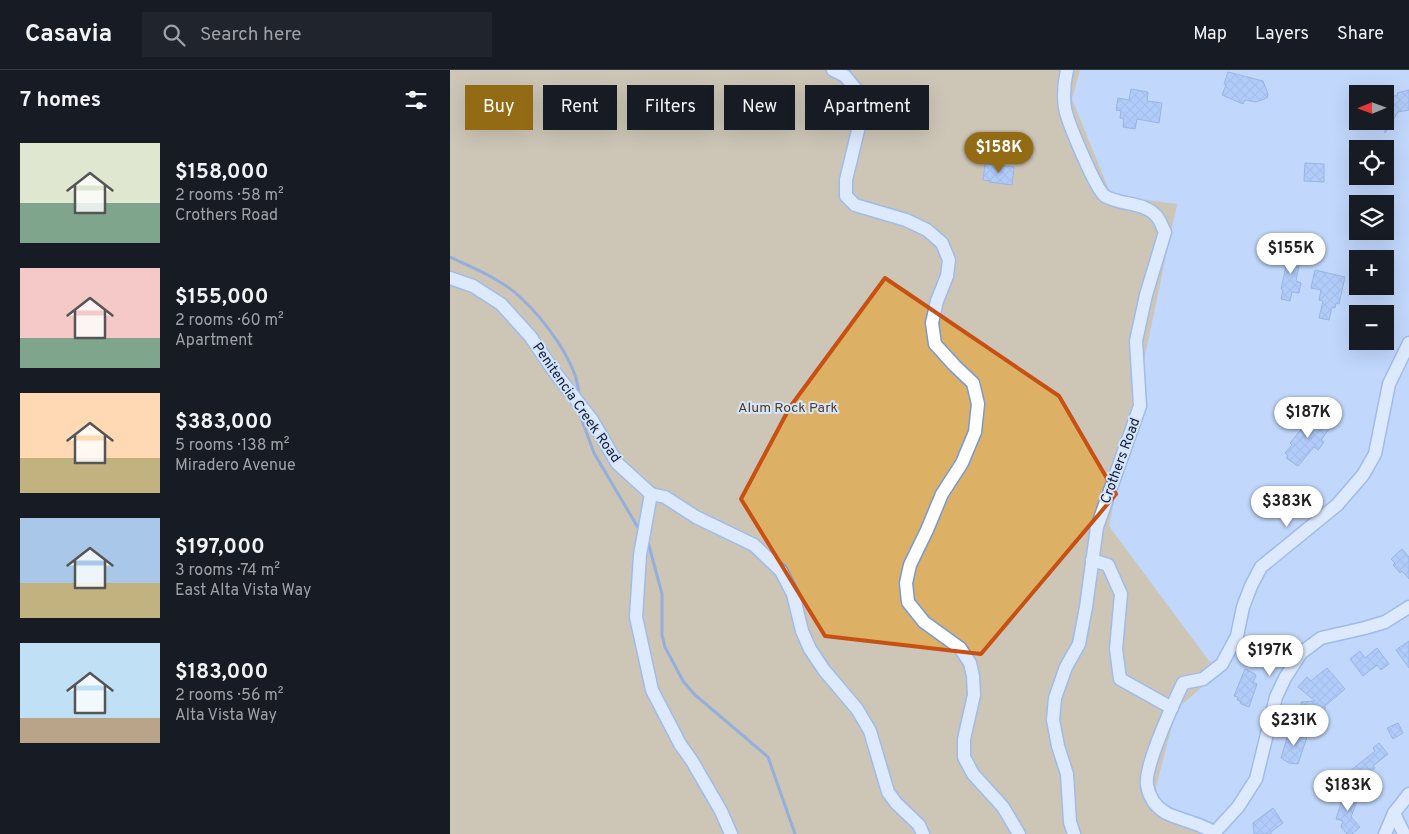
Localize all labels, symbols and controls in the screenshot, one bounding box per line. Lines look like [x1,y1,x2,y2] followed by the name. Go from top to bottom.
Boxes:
[142,12,492,57] search box
[25,20,112,50] text: Casavia
[160,21,188,49] icon: search
[200,23,302,47] text: Search here
[1193,23,1227,46] text: Map
[1255,23,1309,46] text: Layers
[1337,23,1384,46] text: Share
[465,85,533,130] chip: Buy
[543,85,617,130] chip: Rent
[627,85,714,130] chip: Filters
[724,85,795,130] chip: New
[805,85,929,130] chip: Apartment
[1349,85,1394,130] north arrow
[1349,85,1394,350] map controls
[402,86,430,114] icon: filters
[20,87,101,114] text: 7 homes
[964,132,1034,174] pin: $158K
[975,138,1023,158] text: $158K
[1349,140,1394,185] button: locate
[175,159,268,186] text: $158,000
[60,163,120,223] icon: home
[175,186,284,206] text: 2 rooms · 58 m²
[1349,195,1394,240] button: layers
[175,206,278,226] text: Crothers Road
[1256,232,1326,275] pin: $155K
[1268,239,1314,259] text: $155K
[1349,250,1394,295] button: +
[175,284,269,311] text: $155,000
[60,288,120,348] icon: home
[1349,305,1394,350] button: −
[175,311,284,331] text: 2 rooms · 60 m²
[175,331,253,351] text: Apartment
[528,340,624,466] street label: Penitencia Creek Road
[1273,396,1343,439] pin: $187K
[738,400,838,417] park label: Alum Rock Park
[1285,403,1331,423] text: $187K
[175,409,272,436] text: $383,000
[60,413,120,473] icon: home
[1098,416,1144,506] street label: Crothers Road
[175,436,290,456] text: 5 rooms · 138 m²
[175,456,296,476] text: Miradero Avenue
[1252,486,1322,528] pin: $383K
[1262,492,1312,512] text: $383K
[175,534,265,561] text: $197,000
[60,538,120,598] icon: home
[175,561,280,581] text: 3 rooms · 74 m²
[175,581,311,601] text: East Alta Vista Way
[1235,634,1305,677] pin: $197K
[1247,641,1293,661] text: $197K
[175,659,268,686] text: $183,000
[60,663,120,723] icon: home
[175,686,284,706] text: 2 rooms · 56 m²
[1259,704,1329,747] pin: $231K
[175,706,277,726] text: Alta Vista Way
[1271,711,1317,731] text: $231K
[1313,770,1383,812] pin: $183K
[1325,776,1371,796] text: $183K

